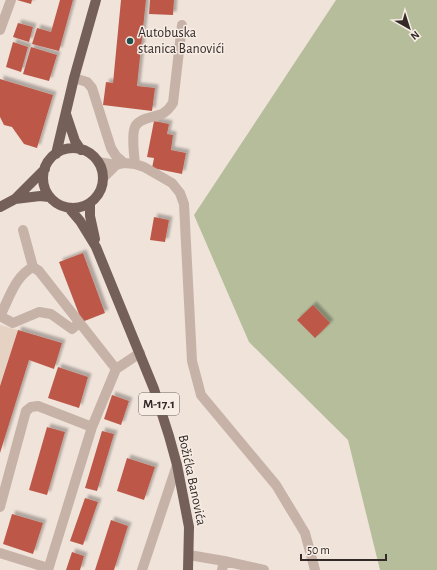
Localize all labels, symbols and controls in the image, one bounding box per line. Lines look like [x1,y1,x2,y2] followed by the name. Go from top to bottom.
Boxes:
[389,8,429,48] north arrow
[138,26,224,56] place label: Autobuska stanica Banovići
[409,29,421,42] text: N
[125,36,135,46] marker: Autobuska stanica Banovići
[139,393,179,415] road number: M-17.1
[176,433,209,527] street label: Božićka Banovića
[301,536,386,562] scale bar
[307,544,330,556] text: 50 m

